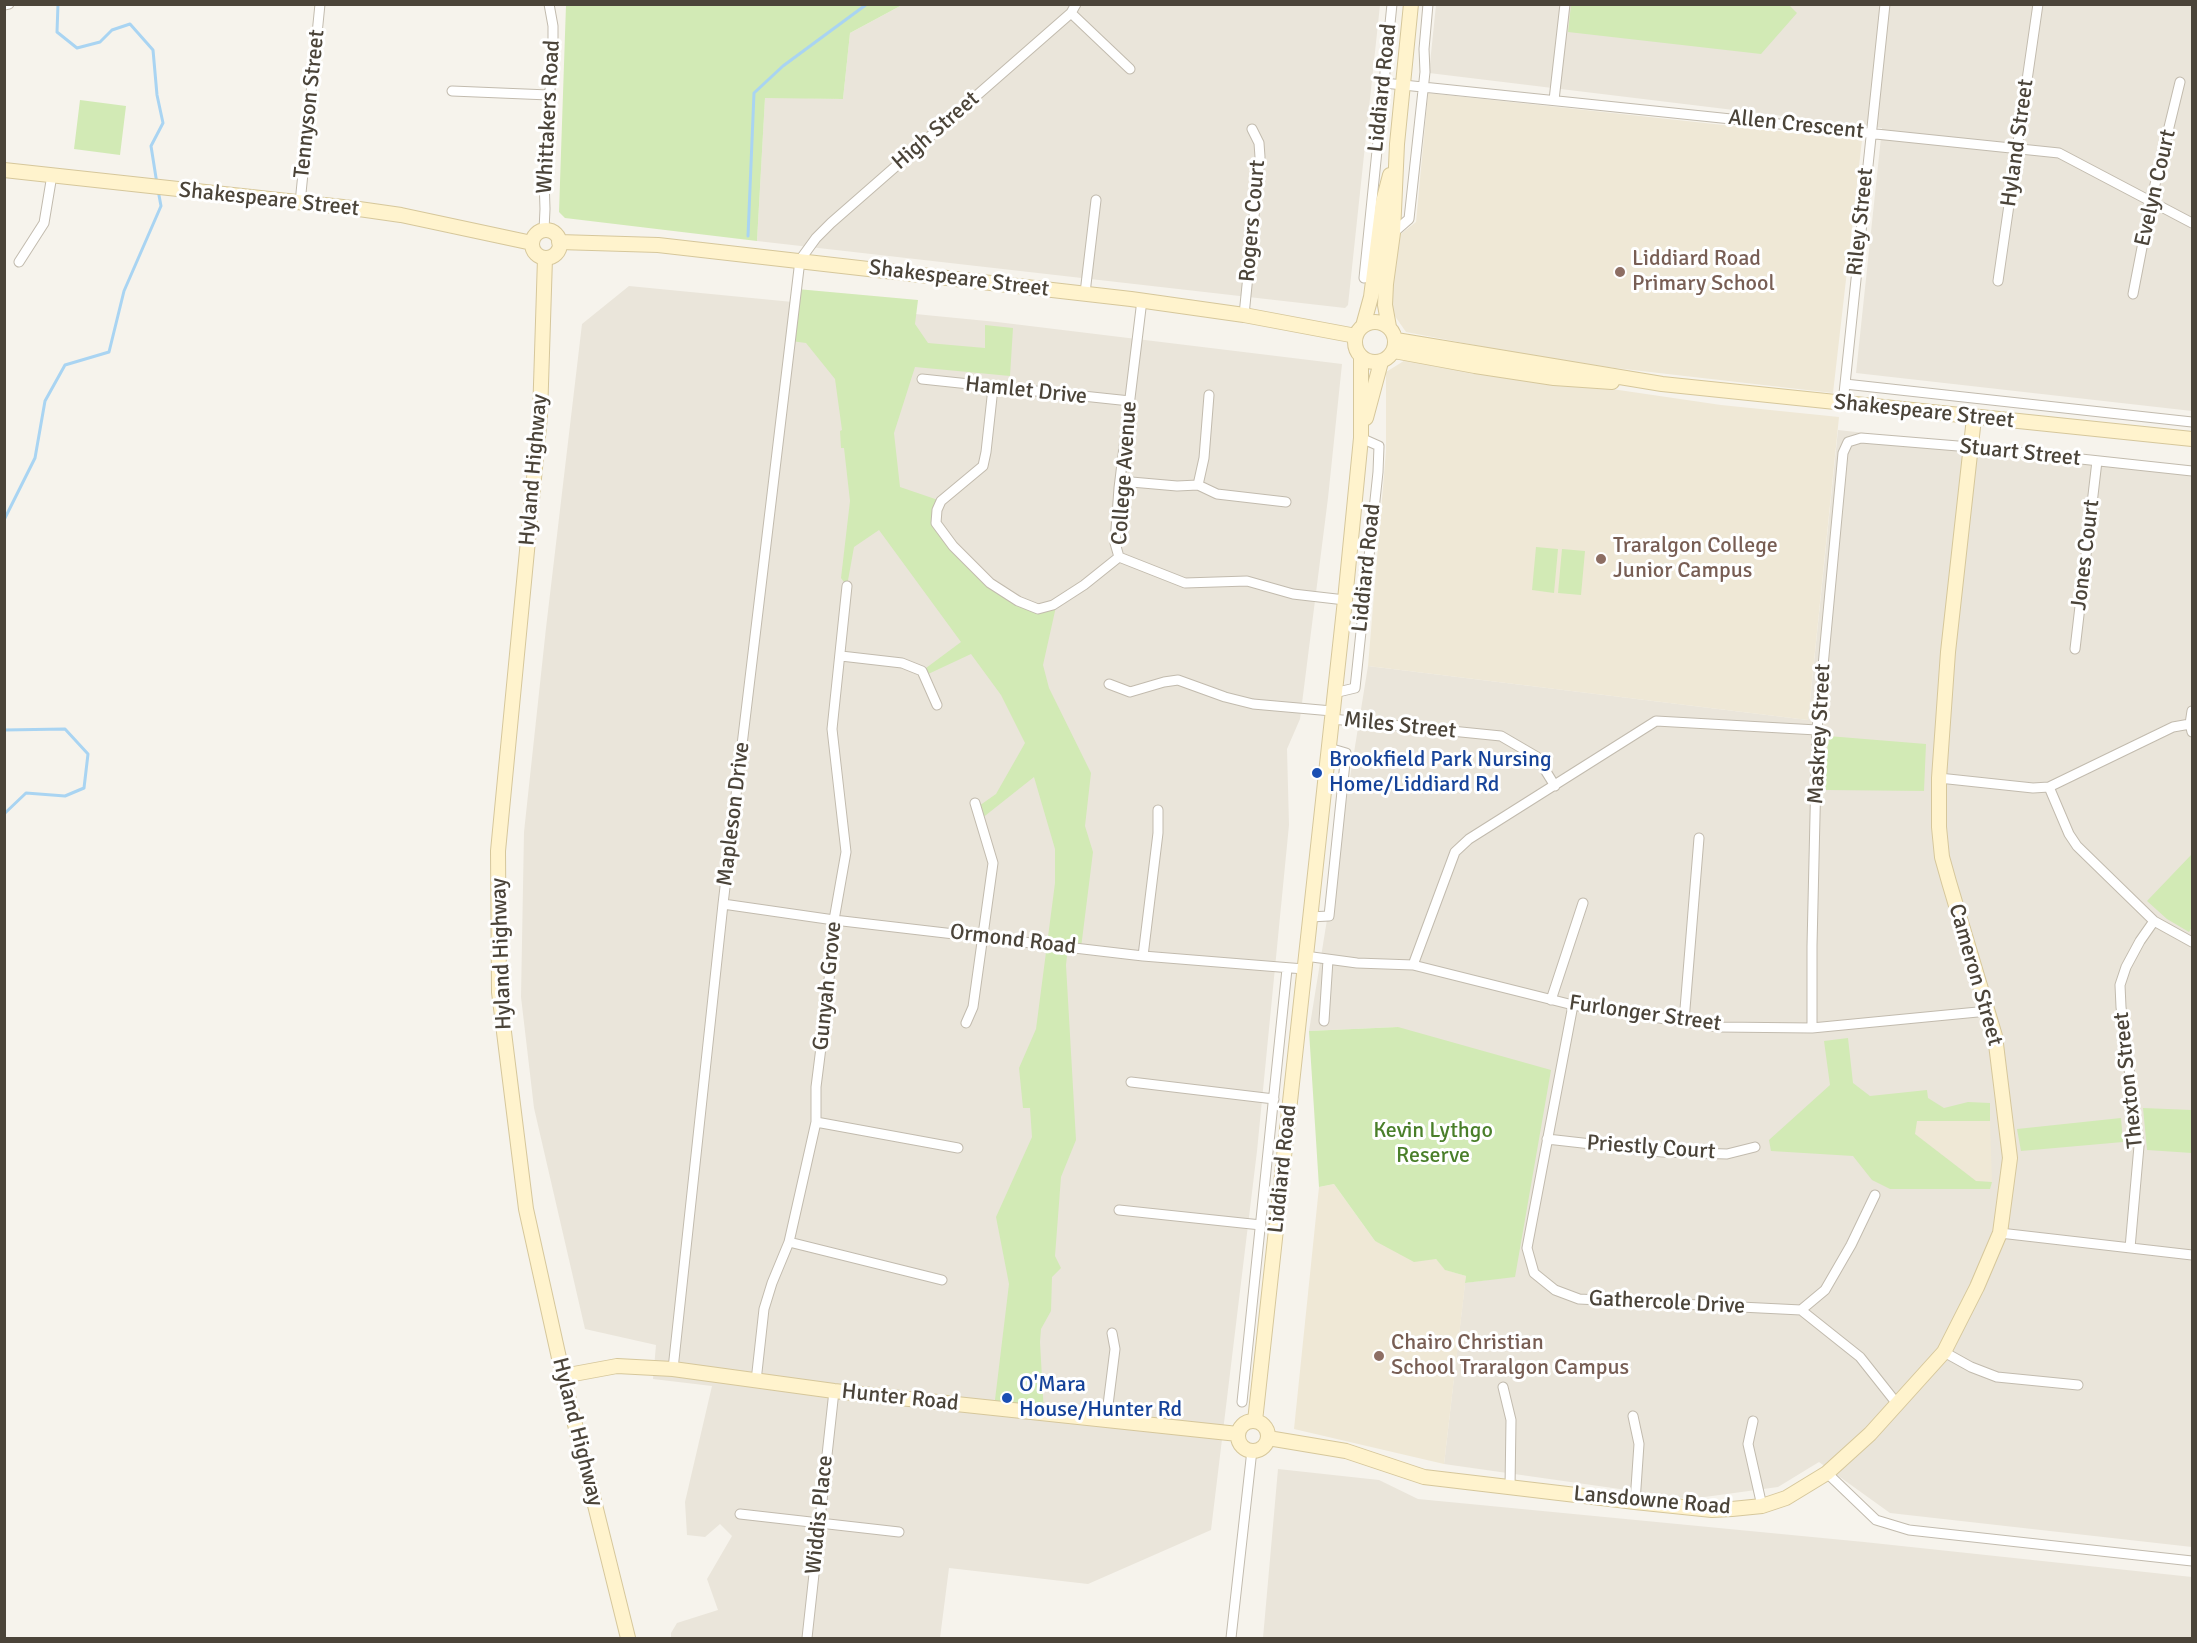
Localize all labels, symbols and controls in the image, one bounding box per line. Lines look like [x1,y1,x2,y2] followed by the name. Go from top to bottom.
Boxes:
[1363,23,1403,153] street label: Liddiard Road
[289,28,331,180] street label: Tennyson Street
[532,39,566,195] street label: Whittakers Road
[1996,77,2040,209] street label: Hyland Street
[887,86,985,176] street label: High Street
[1727,105,1865,145] street label: Allen Crescent
[2130,127,2182,249] street label: Evelyn Court
[1235,159,1271,283] street label: Rogers Court
[1842,167,1880,277] street label: Riley Street
[177,177,361,223] street label: Shakespeare Street
[1632,246,1775,298] place label: Liddiard Road Primary School
[867,255,1051,303] street label: Shakespeare Street
[1613,265,1627,279] marker: Liddiard Road Primary School
[964,371,1088,411] street label: Hamlet Drive
[1832,389,2016,435] street label: Shakespeare Street
[514,393,554,547] street label: Hyland Highway
[1107,400,1143,546] street label: College Avenue
[1958,434,2082,472] street label: Stuart Street
[2066,498,2106,612] street label: Jones Court
[1347,503,1387,633] street label: Liddiard Road
[1613,533,1778,584] place label: Traralgon College Junior Campus
[1594,552,1608,566] marker: Traralgon College Junior Campus
[1803,663,1837,805] street label: Maskrey Street
[1343,707,1457,745] street label: Miles Street
[712,740,756,888] street label: Mapleson Drive
[1329,747,1552,798] place label: Brookfield Park Nursing Home/Liddiard Rd
[1310,766,1324,780] marker: Brookfield Park Nursing Home/Liddiard Rd
[486,877,518,1031] street label: Hyland Highway
[1942,901,2008,1049] street label: Cameron Street
[948,919,1078,961] street label: Ormond Road
[808,920,848,1052] street label: Gunyah Grove
[1567,990,1723,1038] street label: Furlonger Street
[2109,1010,2149,1150] street label: Thexton Street
[1263,1104,1303,1234] street label: Liddiard Road
[1373,1118,1493,1170] park label: Kevin Lythgo Reserve
[1586,1130,1716,1166] street label: Priestly Court
[1588,1286,1746,1320] street label: Gathercole Drive
[1391,1330,1629,1382] place label: Chairo Christian School Traralgon Campus
[1372,1349,1386,1363] marker: Chairo Christian School Traralgon Campus
[546,1355,608,1509] street label: Hyland Highway
[1019,1372,1182,1424] place label: O'Mara House/Hunter Rd
[840,1379,960,1417] street label: Hunter Road
[1000,1391,1014,1405] marker: O'Mara House/Hunter Rd
[801,1454,839,1576] street label: Widdis Place
[1572,1481,1732,1521] street label: Lansdowne Road

